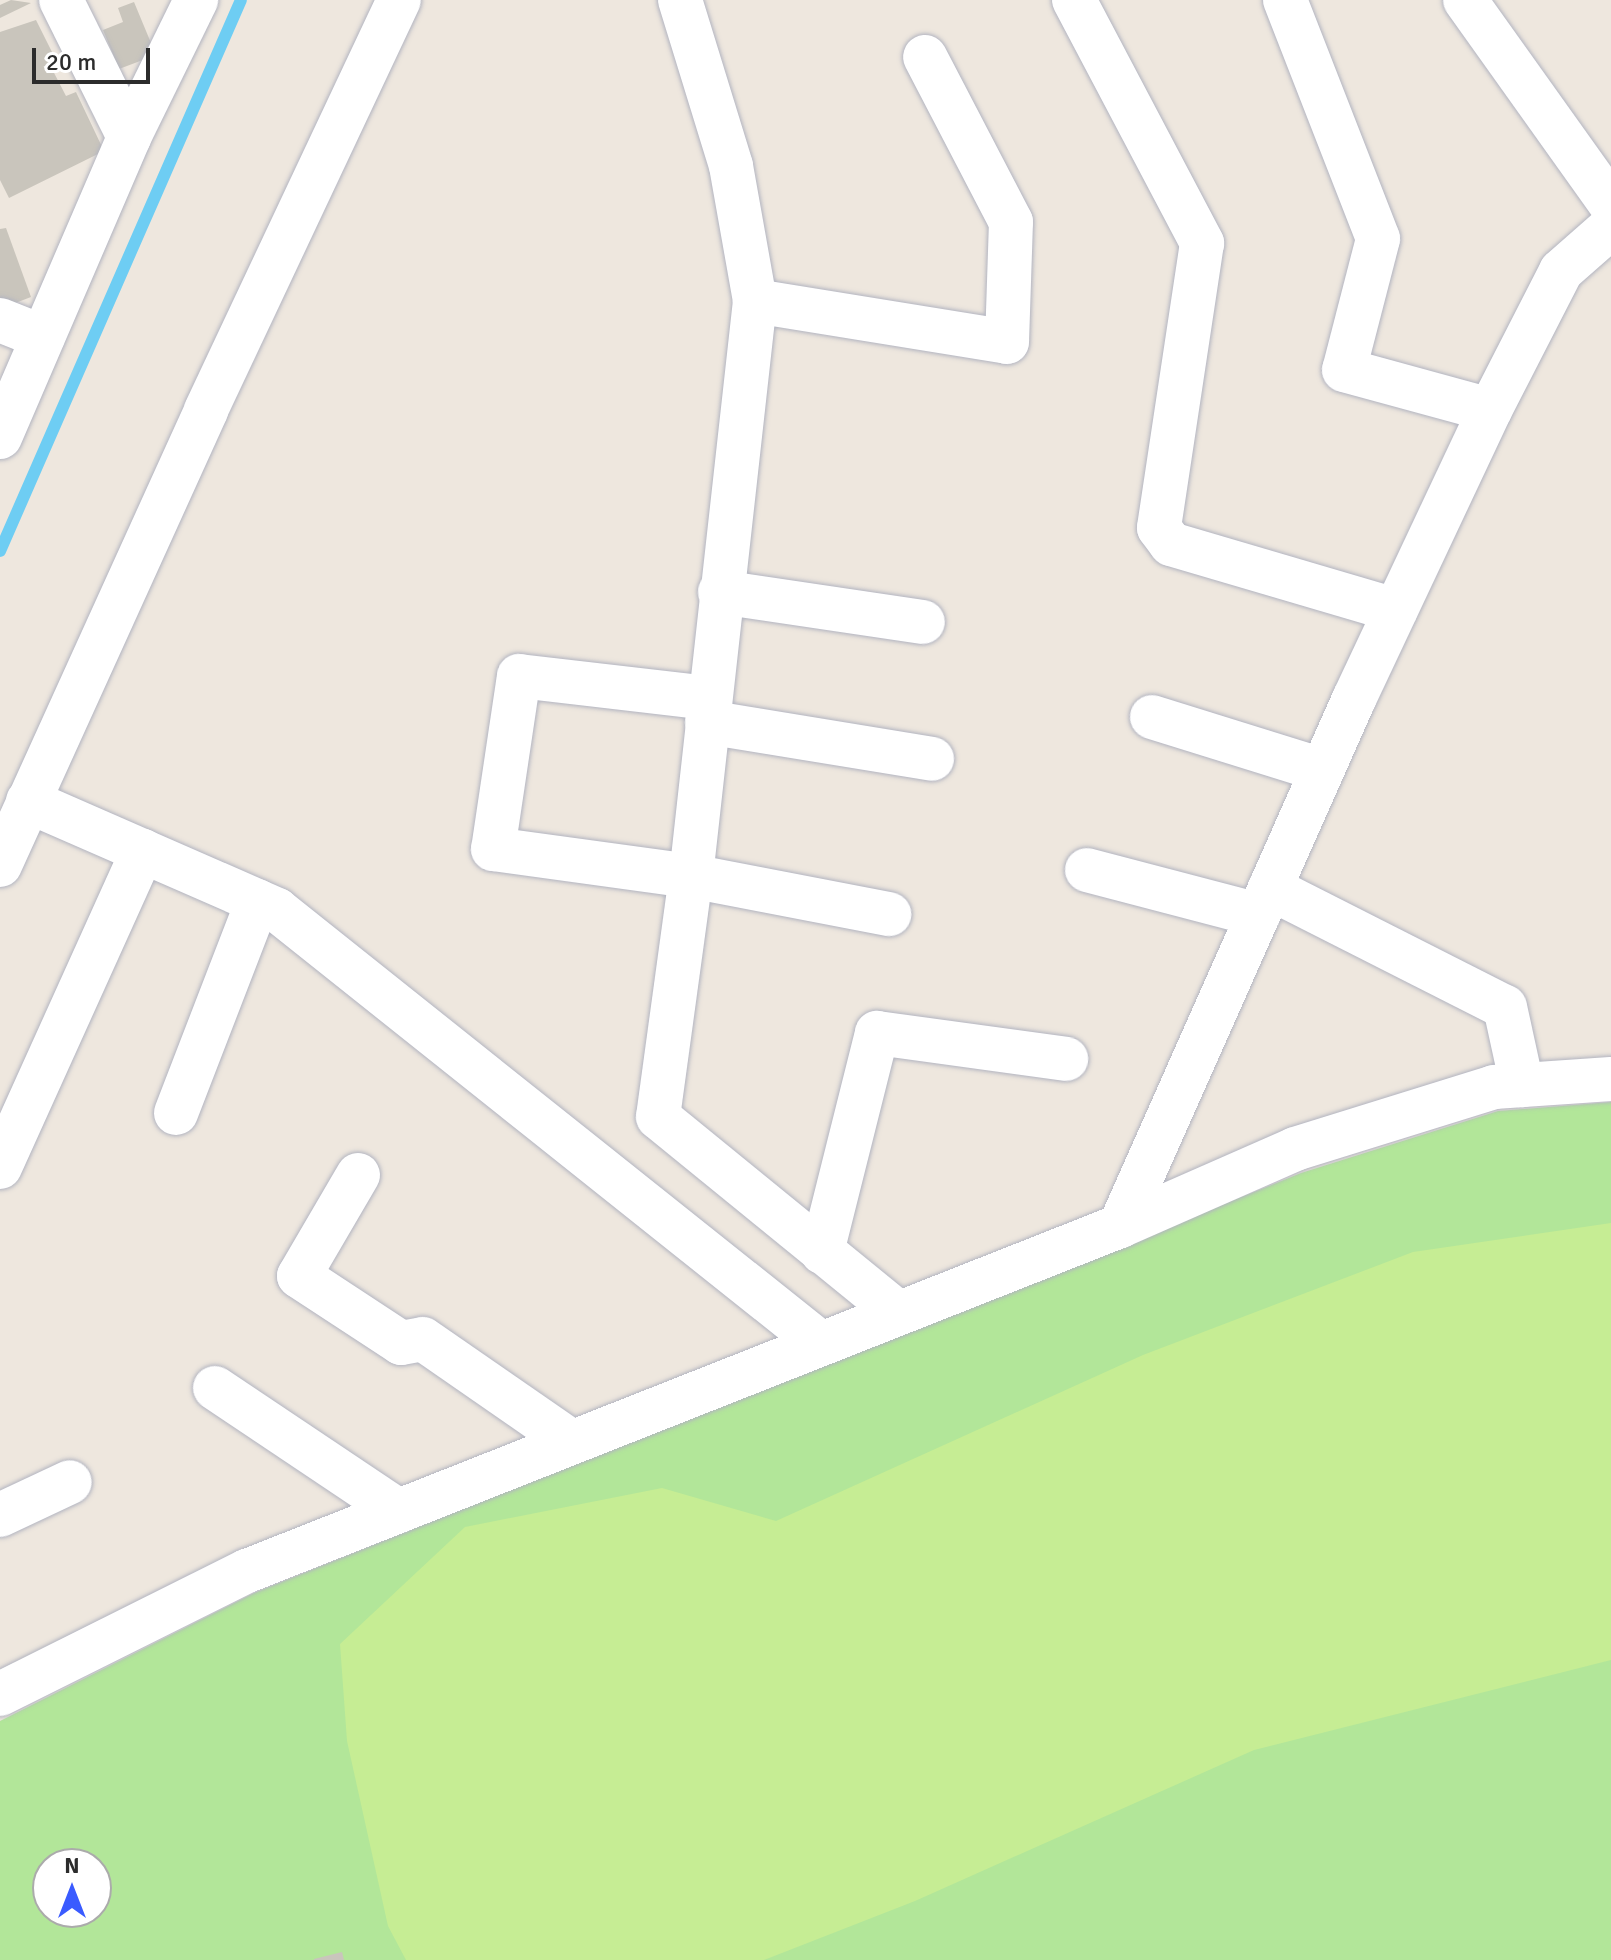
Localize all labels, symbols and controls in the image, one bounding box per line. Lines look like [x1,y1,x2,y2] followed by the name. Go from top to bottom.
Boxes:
[36,32,154,82] scale bar
[46,47,96,77] text: 20 m
[32,1848,112,1928] north arrow
[64,1852,80,1879] text: N

